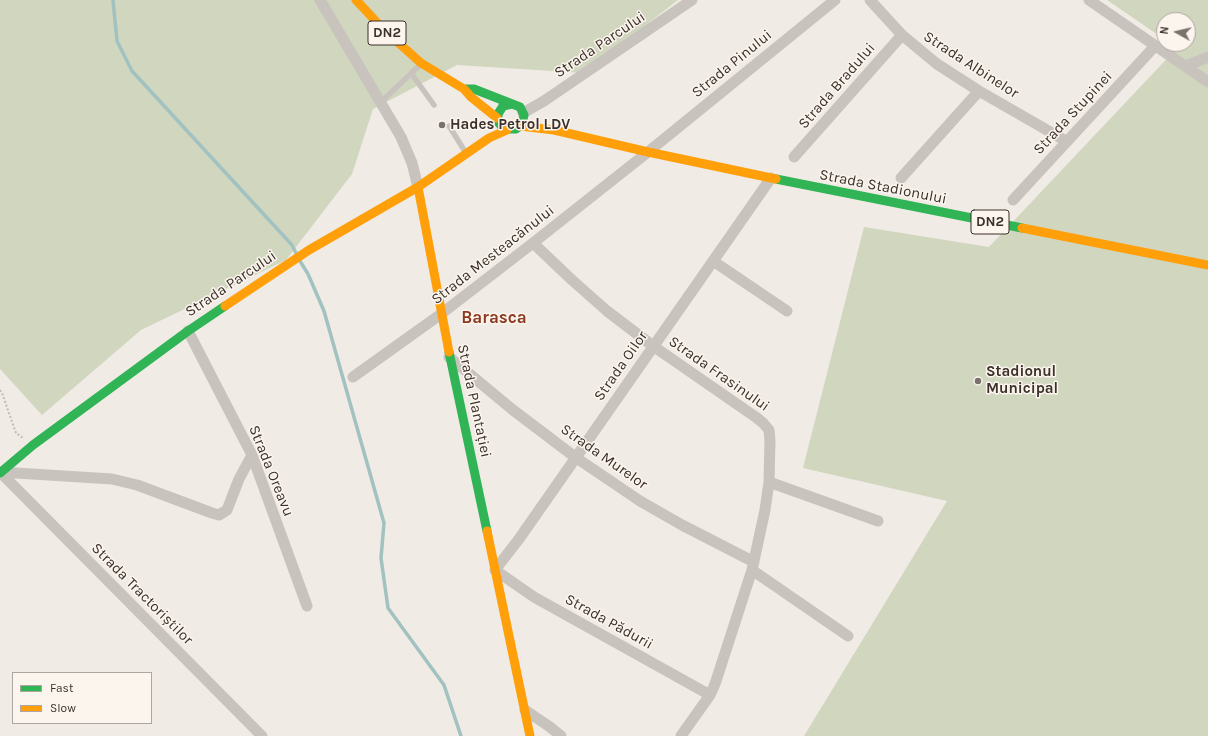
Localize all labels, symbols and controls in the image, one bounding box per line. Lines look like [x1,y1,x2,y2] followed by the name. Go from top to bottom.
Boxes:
[551,8,649,82] street label: Strada Parcului
[1156,12,1196,52] north arrow
[368,21,406,45] road number: DN2
[688,26,776,102] street label: Strada Pinului
[1158,26,1172,35] text: N
[920,28,1022,102] street label: Strada Albinelor
[795,39,879,133] street label: Strada Bradului
[1030,68,1116,158] street label: Strada Stupinei
[450,116,570,134] place label: Hades Petrol LDV
[437,120,447,130] marker: Hades Petrol LDV
[818,166,948,208] street label: Strada Stadionului
[428,201,558,309] street label: Strada Mesteacănului
[971,210,1009,234] road number: DN2
[182,247,280,321] street label: Strada Parcului
[461,308,527,328] district label: Barasca
[590,328,652,404] street label: Strada Oilor
[665,333,773,415] street label: Strada Frasinului
[453,343,495,459] street label: Strada Plantației
[986,363,1058,398] place label: Stadionul Municipal
[973,376,983,386] marker: Stadionul Municipal
[557,420,651,494] street label: Strada Murelor
[245,423,297,519] street label: Strada Oreavu
[87,539,197,649] street label: Strada Tractoriștilor
[562,590,656,654] street label: Strada Pădurii
[12,672,152,724] legend
[50,681,73,695] text: Fast
[50,701,76,715] text: Slow

